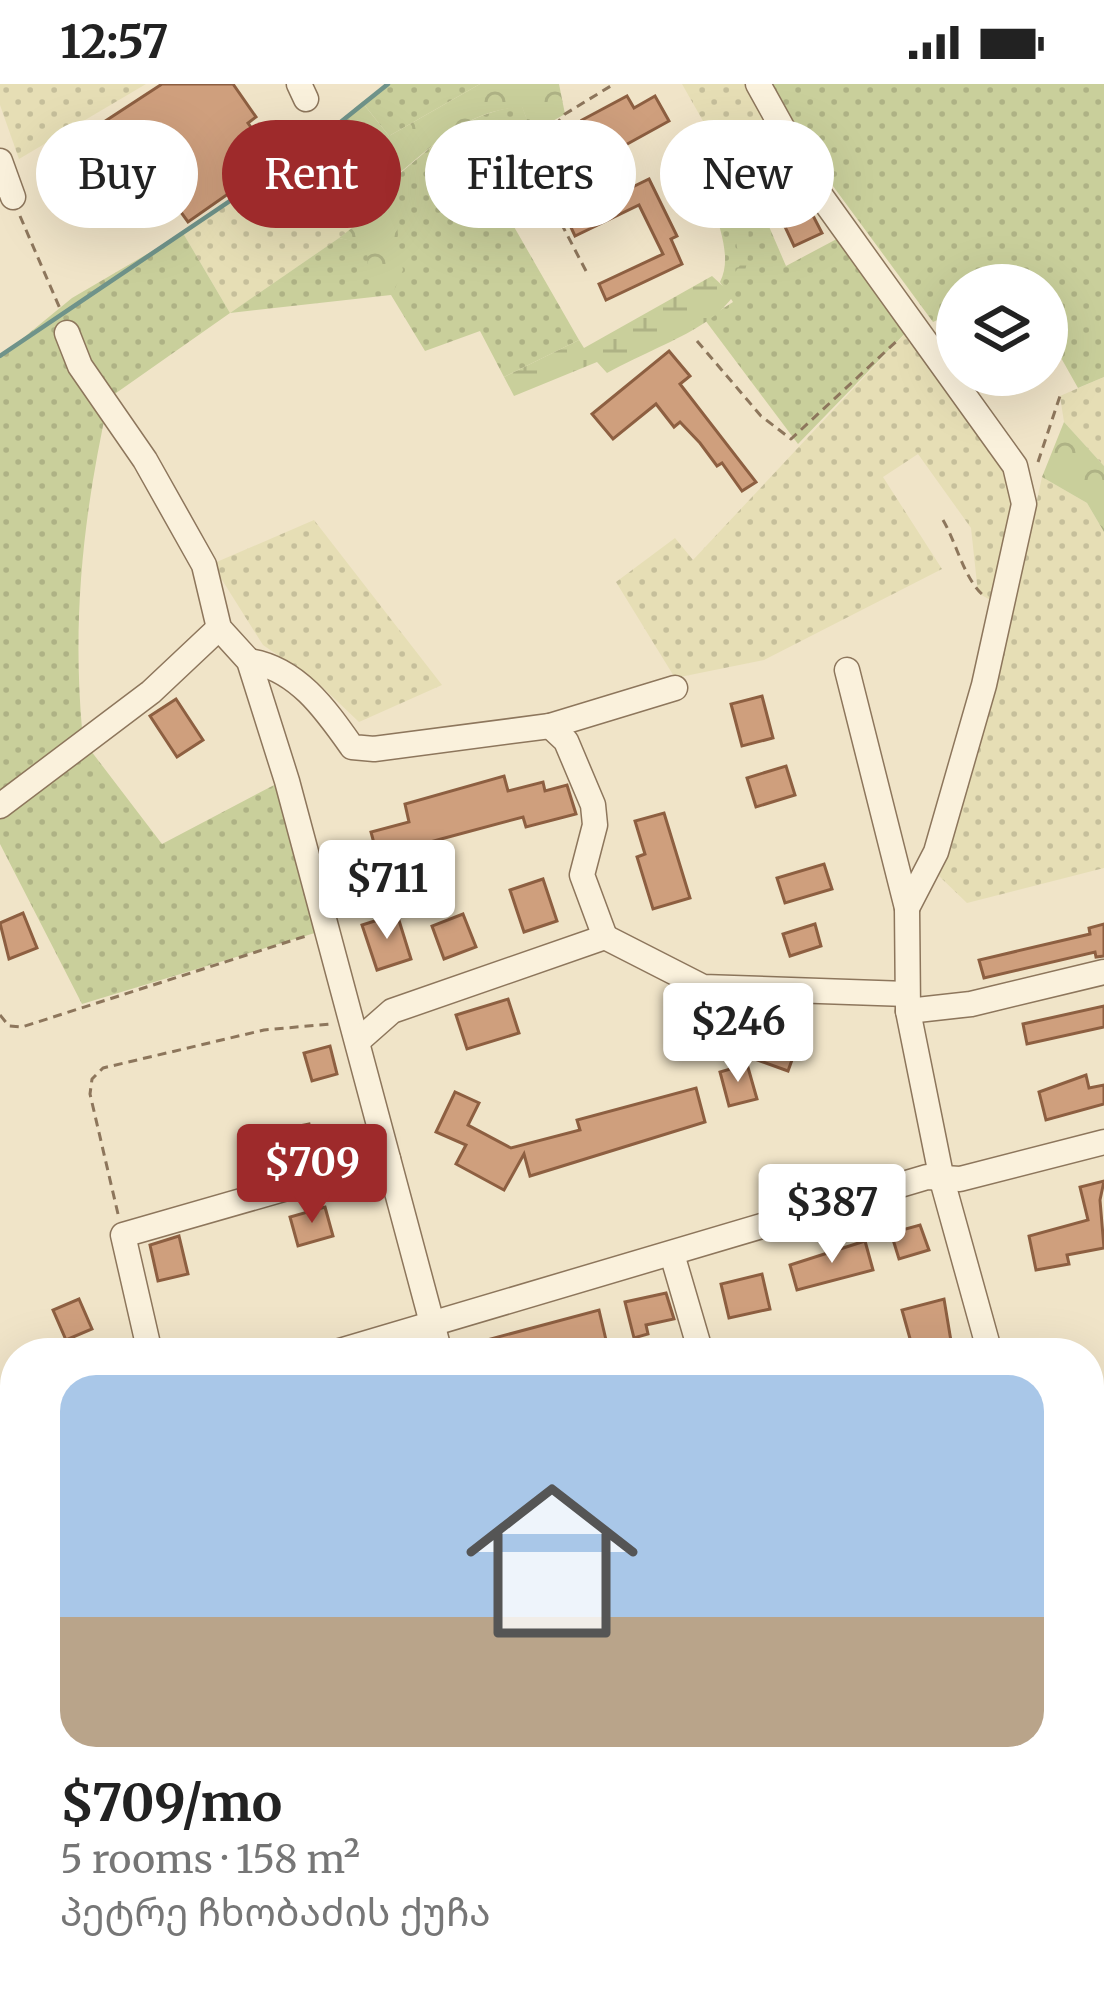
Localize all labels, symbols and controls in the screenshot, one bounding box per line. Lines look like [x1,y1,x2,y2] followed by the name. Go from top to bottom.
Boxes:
[60,14,169,70] text: 12:57
[36,120,198,228] chip: Buy
[222,120,401,228] chip: Rent
[425,120,636,228] chip: Filters
[660,120,834,228] chip: New
[936,264,1068,396] map controls
[936,264,1068,396] button: layers
[316,840,458,942] pin: $711
[346,854,428,903] text: $711
[667,983,809,1085] pin: $246
[690,997,786,1046] text: $246
[241,1124,383,1226] pin: $709
[264,1138,360,1187] text: $709
[761,1164,903,1266] pin: $387
[786,1178,878,1227] text: $387
[444,1453,660,1669] icon: home
[60,1771,282,1835] text: $709/mo
[60,1835,360,1884] text: 5 rooms · 158 m²
[60,1888,491,1937] text: პეტრე ჩხობაძის ქუჩა

